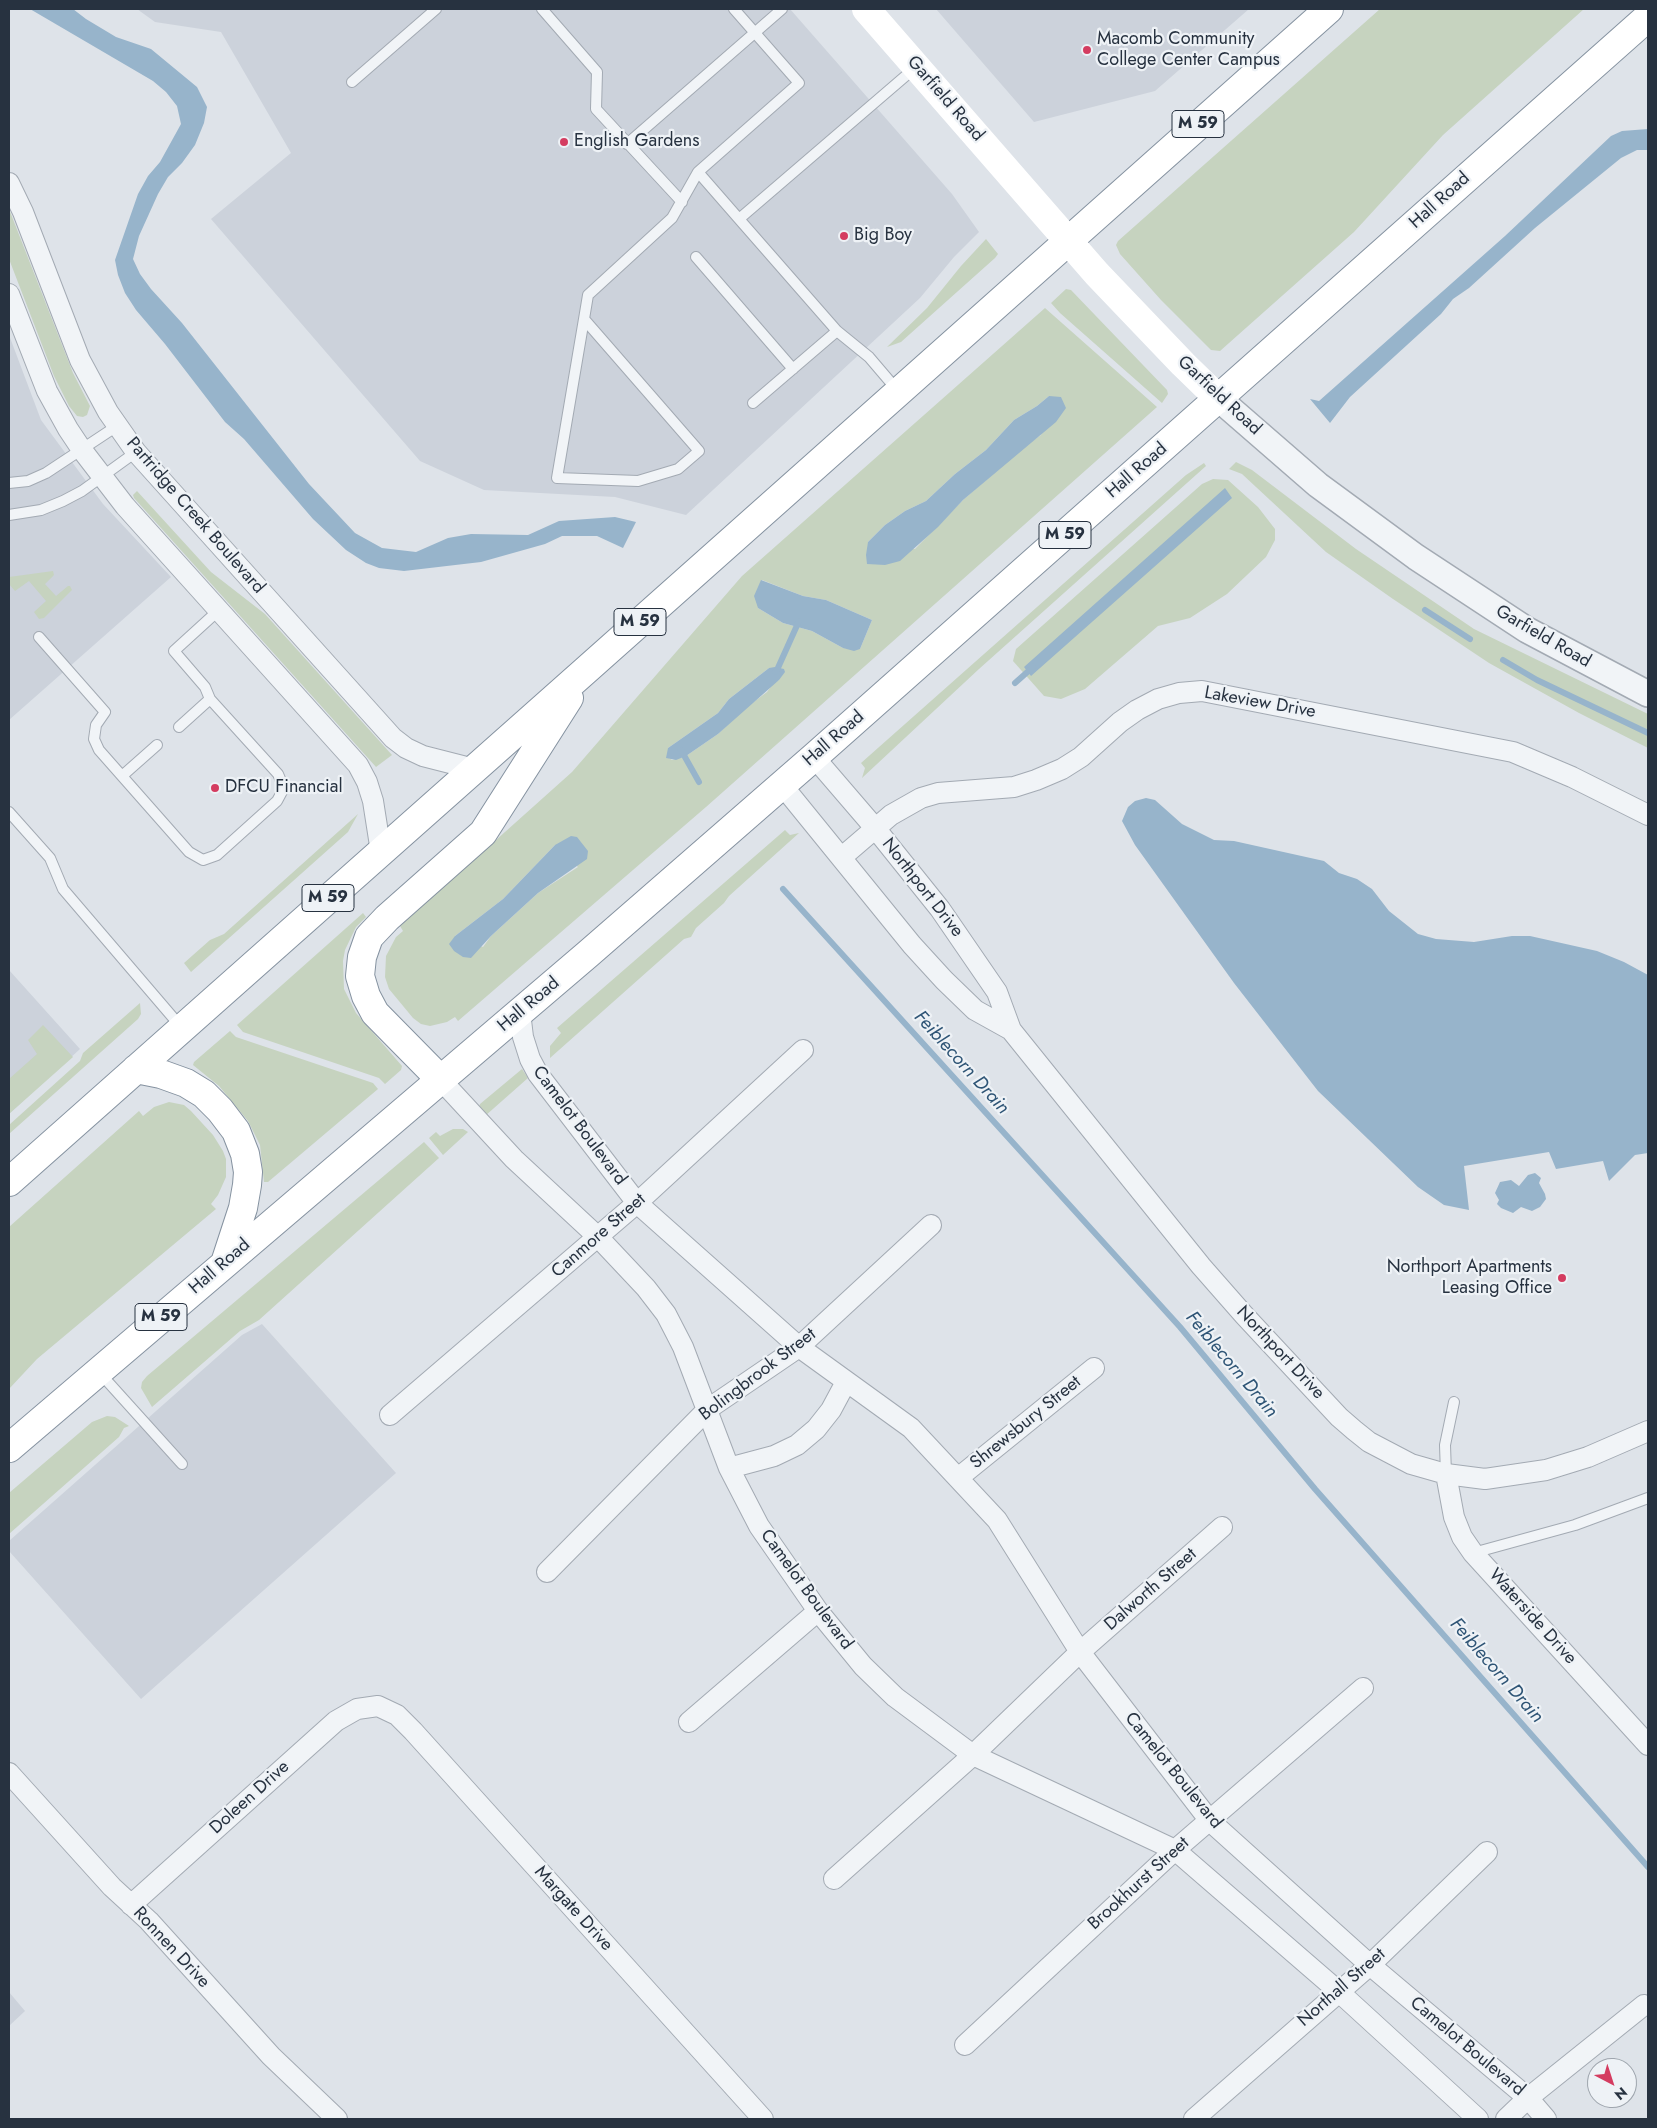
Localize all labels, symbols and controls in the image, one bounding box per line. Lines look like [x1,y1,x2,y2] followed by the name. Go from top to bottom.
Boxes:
[1097,29,1280,72] place label: Macomb Community College Center Campus
[1081,44,1093,56] marker: Macomb Community College Center Campus
[902,52,988,146] street label: Garfield Road
[1172,110,1224,138] road number: M 59
[574,131,700,153] place label: English Gardens
[558,136,570,148] marker: English Gardens
[1405,168,1475,234] street label: Hall Road
[854,225,912,247] place label: Big Boy
[838,230,850,242] marker: Big Boy
[1173,352,1265,440] street label: Garfield Road
[121,433,269,599] street label: Partridge Creek Boulevard
[1102,439,1172,503] street label: Hall Road
[1039,522,1091,548] road number: M 59
[1491,601,1595,673] street label: Garfield Road
[614,608,666,636] road number: M 59
[1203,683,1317,723] street label: Lakeview Drive
[799,707,869,771] street label: Hall Road
[225,777,343,799] place label: DFCU Financial
[209,782,221,794] marker: DFCU Financial
[877,834,967,942] street label: Northport Drive
[302,884,354,911] road number: M 59
[494,973,564,1037] street label: Hall Road
[908,1006,1014,1120] water label: Feiblecorn Drain
[527,1062,631,1190] street label: Camelot Boulevard
[547,1189,651,1283] street label: Canmore Street
[185,1235,255,1299] street label: Hall Road
[1387,1257,1552,1300] place label: Northport Apartments Leasing Office
[1556,1272,1568,1284] marker: Northport Apartments Leasing Office
[1231,1302,1329,1404] street label: Northport Drive
[135,1304,187,1330] road number: M 59
[1180,1307,1282,1423] water label: Feiblecorn Drain
[695,1324,821,1426] street label: Bolingbrook Street
[966,1372,1086,1474] street label: Shrewsbury Street
[755,1526,857,1654] street label: Camelot Boulevard
[1100,1544,1202,1636] street label: Dalworth Street
[1483,1565,1581,1669] street label: Waterside Drive
[1444,1614,1548,1728] water label: Feiblecorn Drain
[1119,1708,1227,1834] street label: Camelot Boulevard
[206,1757,294,1839] street label: Doleen Drive
[1084,1833,1194,1935] street label: Brookhurst Street
[529,1862,617,1956] street label: Margate Drive
[128,1903,214,1993] street label: Ronnen Drive
[1294,1944,1390,2032] street label: Northall Street
[1405,1993,1529,2101] street label: Camelot Boulevard
[1587,2058,1637,2108] north arrow
[1610,2082,1632,2105] text: N

